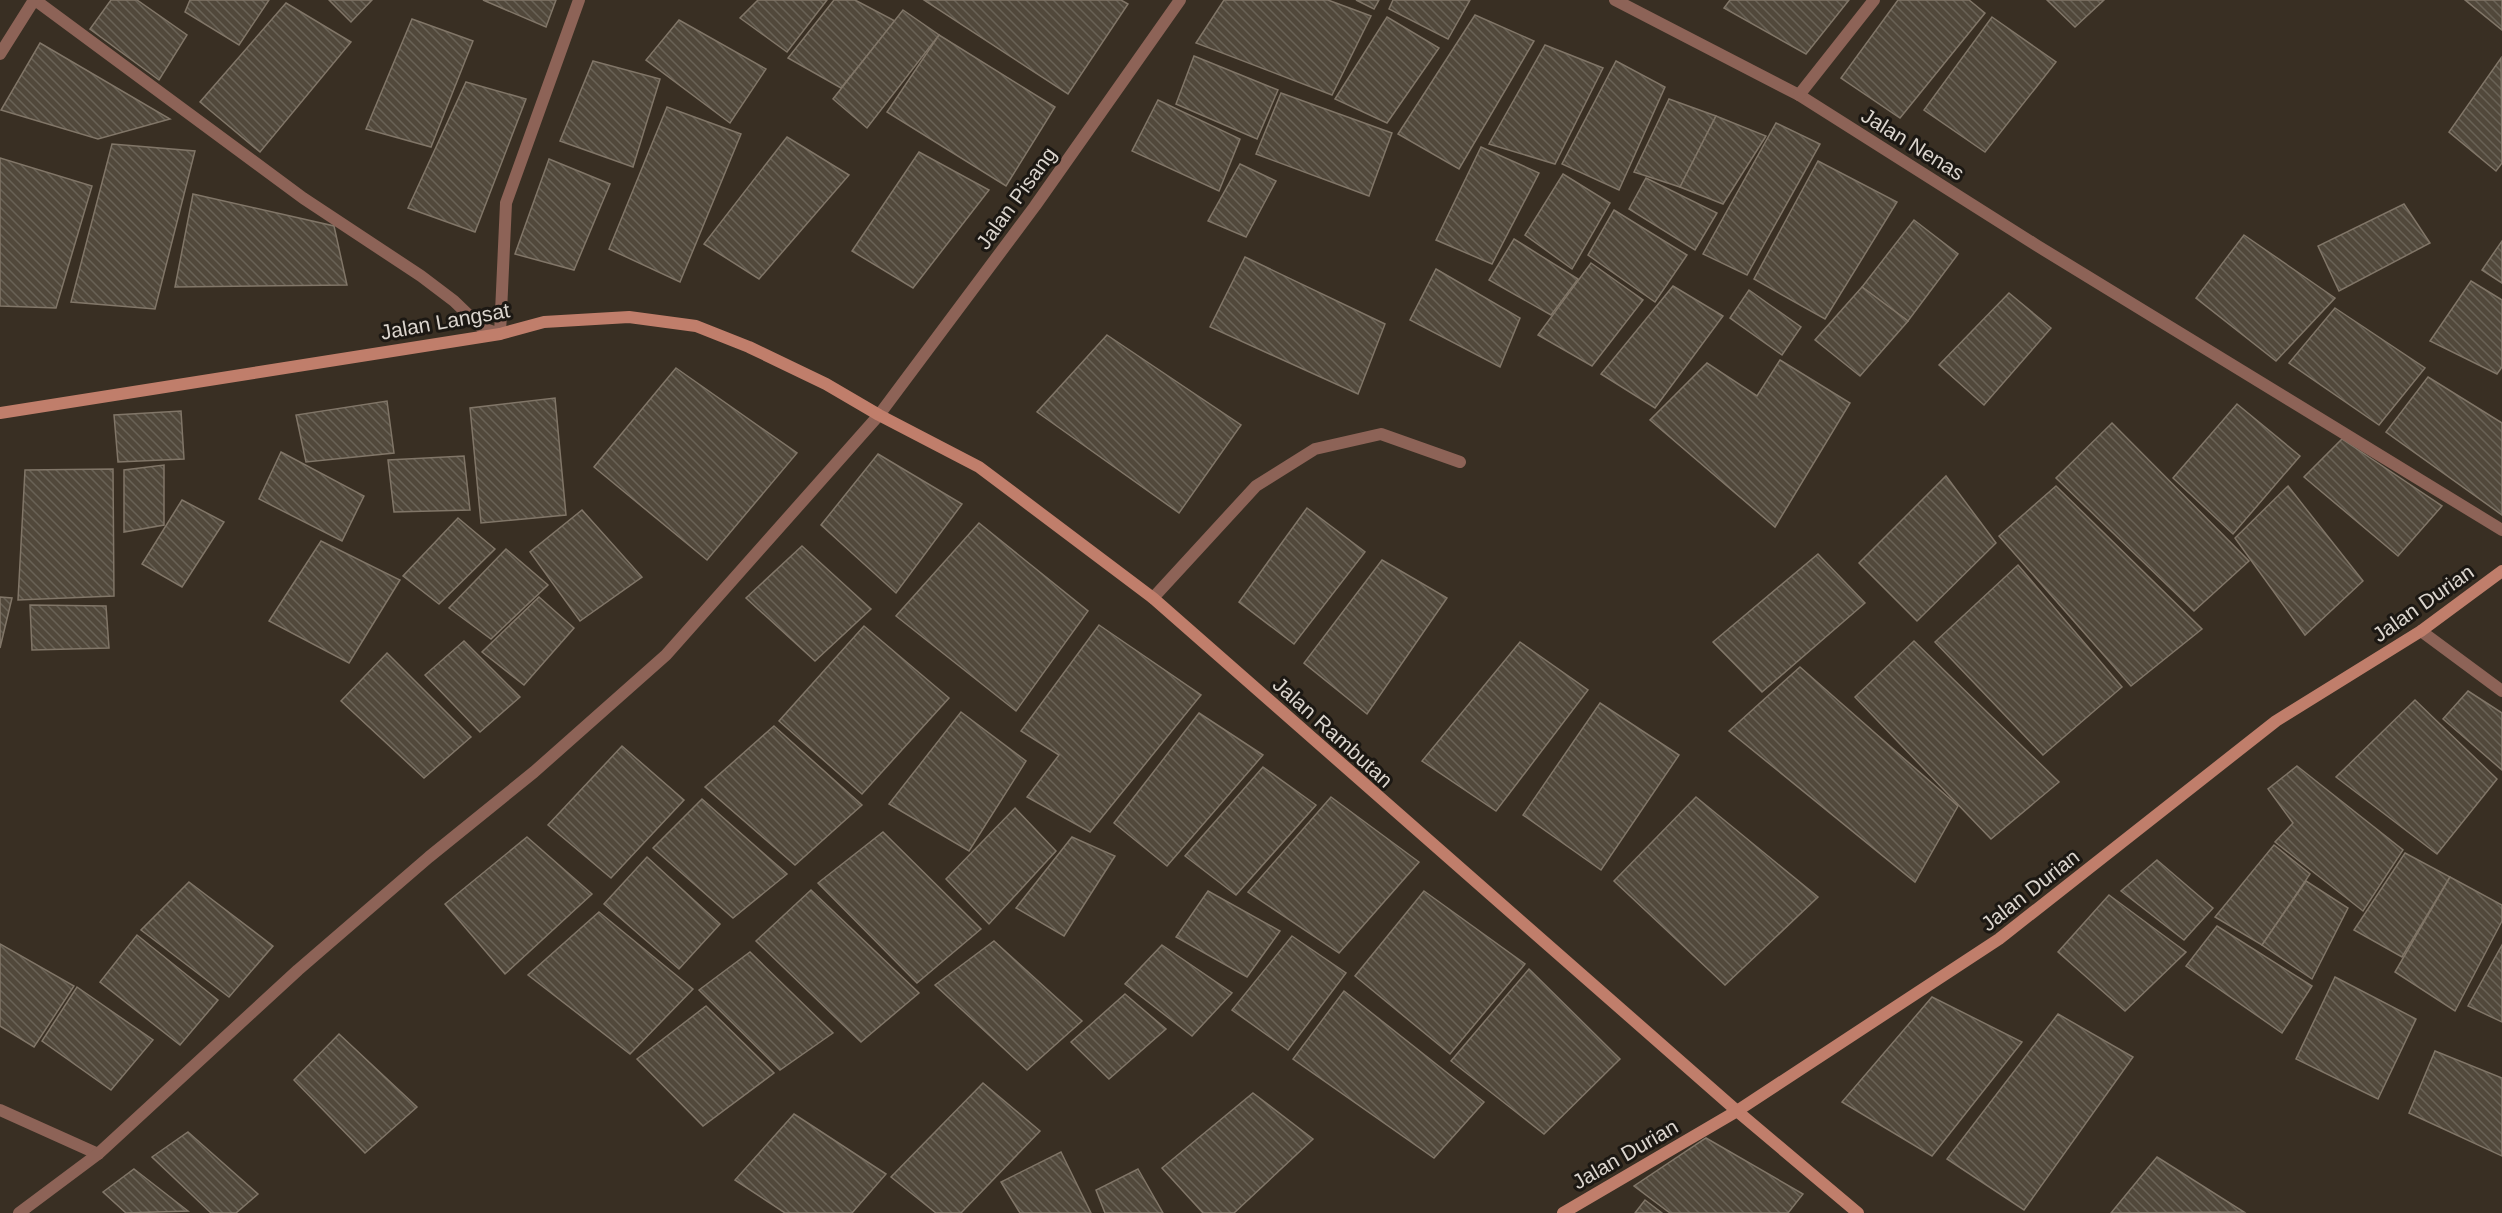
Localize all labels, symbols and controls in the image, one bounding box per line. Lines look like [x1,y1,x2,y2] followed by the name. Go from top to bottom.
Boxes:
[1857,103,1969,185] street label: Jalan Nenas
[971,143,1061,253] street label: Jalan Pisang
[379,298,512,344] street label: Jalan Langsat
[2368,560,2478,646] street label: Jalan Durian
[1268,672,1398,792] street label: Jalan Rambutan
[1976,845,2084,935] street label: Jalan Durian
[1568,1115,1682,1193] street label: Jalan Durian

